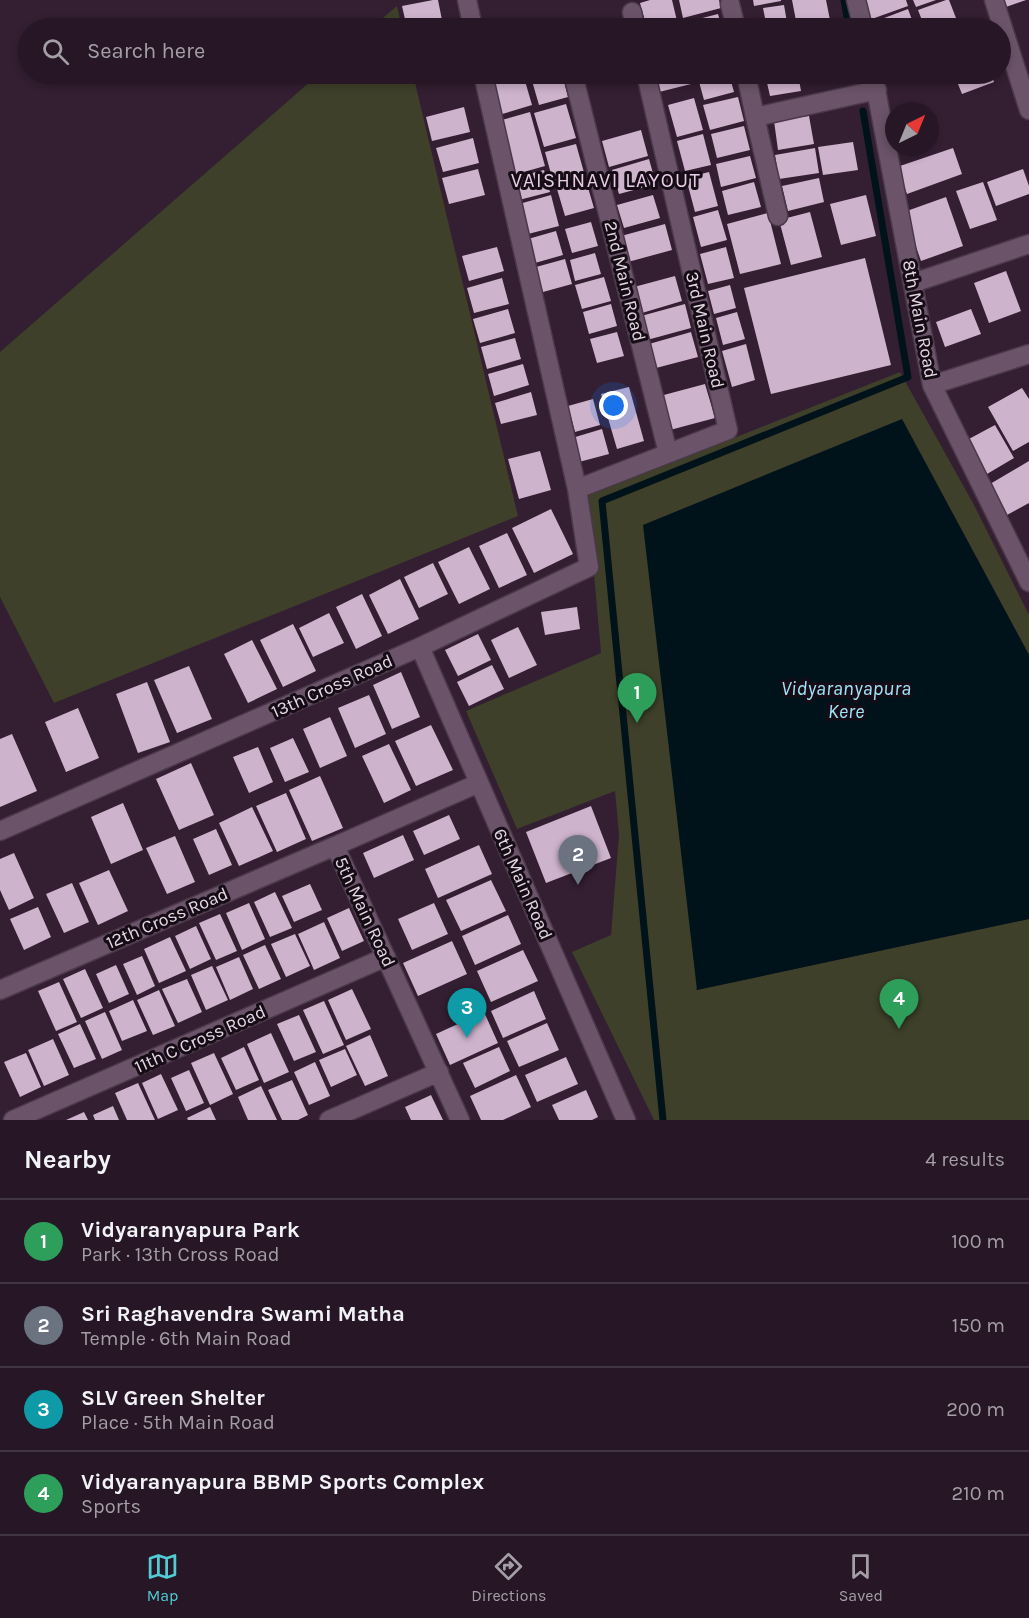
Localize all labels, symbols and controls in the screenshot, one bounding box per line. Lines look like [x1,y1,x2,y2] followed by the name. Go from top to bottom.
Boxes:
[18,18,1011,84] search box
[39,35,72,68] icon: search
[87,38,205,64] text: Search here
[885,102,939,156] north arrow
[511,169,701,192] district label: VAISHNAVI LAYOUT
[599,219,651,343] street label: 2nd Main Road
[898,258,942,380] street label: 8th Main Road
[681,269,729,391] street label: 3rd Main Road
[599,391,628,420] your location
[268,649,396,723] street label: 13th Cross Road
[618,674,656,723] pin: 1
[781,677,911,723] water label: Vidyaranyapura Kere
[489,825,557,943] street label: 6th Main Road
[558,836,598,885] pin: 2
[330,853,400,971] street label: 5th Main Road
[103,882,231,954] street label: 12th Cross Road
[880,980,918,1029] pin: 4
[448,988,486,1038] pin: 3
[131,1000,269,1078] street label: 11th C Cross Road
[24,1144,111,1175] text: Nearby
[925,1148,1005,1171] text: 4 results
[81,1217,300,1243] text: Vidyaranyapura Park
[40,1230,47,1253] text: 1
[951,1230,1005,1253] text: 100 m
[81,1243,280,1266] text: Park · 13th Cross Road
[81,1301,405,1327] text: Sri Raghavendra Swami Matha
[37,1314,50,1337] text: 2
[952,1314,1005,1337] text: 150 m
[81,1327,292,1350] text: Temple · 6th Main Road
[81,1385,265,1411] text: SLV Green Shelter
[37,1398,50,1421] text: 3
[946,1398,1005,1421] text: 200 m
[81,1411,275,1434] text: Place · 5th Main Road
[81,1469,484,1495] text: Vidyaranyapura BBMP Sports Complex
[38,1482,49,1505] text: 4
[951,1482,1005,1505] text: 210 m
[81,1495,141,1518] text: Sports
[146,1550,179,1605] tab: Map
[471,1550,546,1605] tab: Directions
[839,1550,883,1605] tab: Saved

